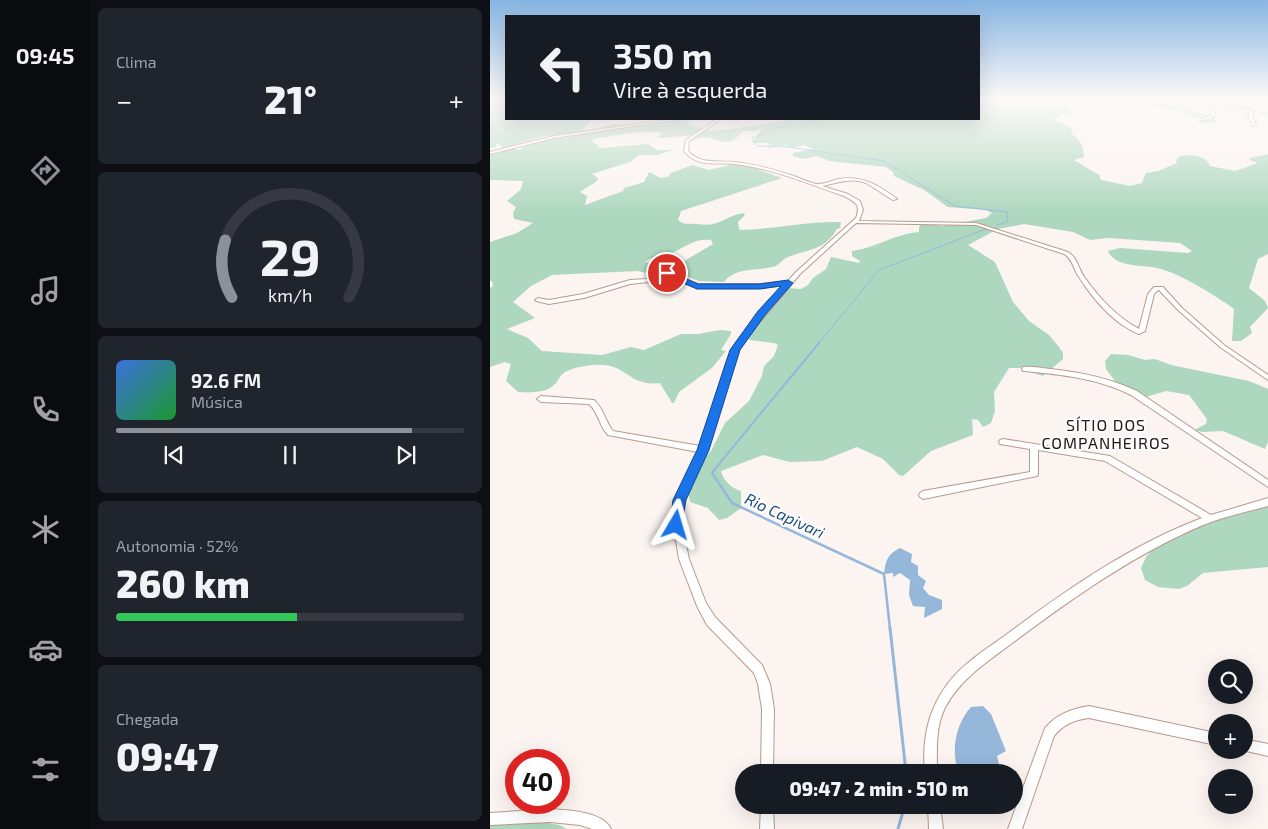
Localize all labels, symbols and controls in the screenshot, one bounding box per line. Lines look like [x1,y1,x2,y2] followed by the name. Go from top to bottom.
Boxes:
[613,34,713,76] text: 350 m
[530,35,595,100] icon: left
[16,42,74,68] text: 09:45
[116,52,157,71] text: Clima
[264,76,317,122] text: 21°
[613,76,767,102] text: Vire à esquerda
[116,83,132,117] text: −
[449,83,464,117] text: +
[28,153,63,188] icon: directions
[260,224,320,286] text: 29
[646,252,688,294] pin
[653,259,681,287] icon: arrive
[28,273,63,308] icon: music
[268,284,312,306] text: km/h
[191,369,261,392] text: 92.6 FM
[28,392,63,427] icon: phone
[191,392,243,411] text: Música
[1041,415,1171,452] district label: SÍTIO DOS COMPANHEIROS
[160,441,188,469] icon: previous
[276,441,304,469] icon: pause
[392,441,420,469] icon: next
[742,488,828,542] water label: Rio Capivari
[649,498,701,550] position arrow
[28,512,63,547] icon: climate
[116,536,238,555] text: Autonomia · 52%
[116,560,250,606] text: 260 km
[28,632,63,667] icon: car
[1208,659,1253,814] map controls
[1208,659,1253,704] button: search
[116,709,179,728] text: Chegada
[1208,714,1253,759] button: +
[116,733,219,779] text: 09:47
[505,749,570,814] speed limit sign: 40
[28,752,63,787] icon: filters
[1208,769,1253,814] button: −
[790,777,968,800] text: 09:47 · 2 min · 510 m

